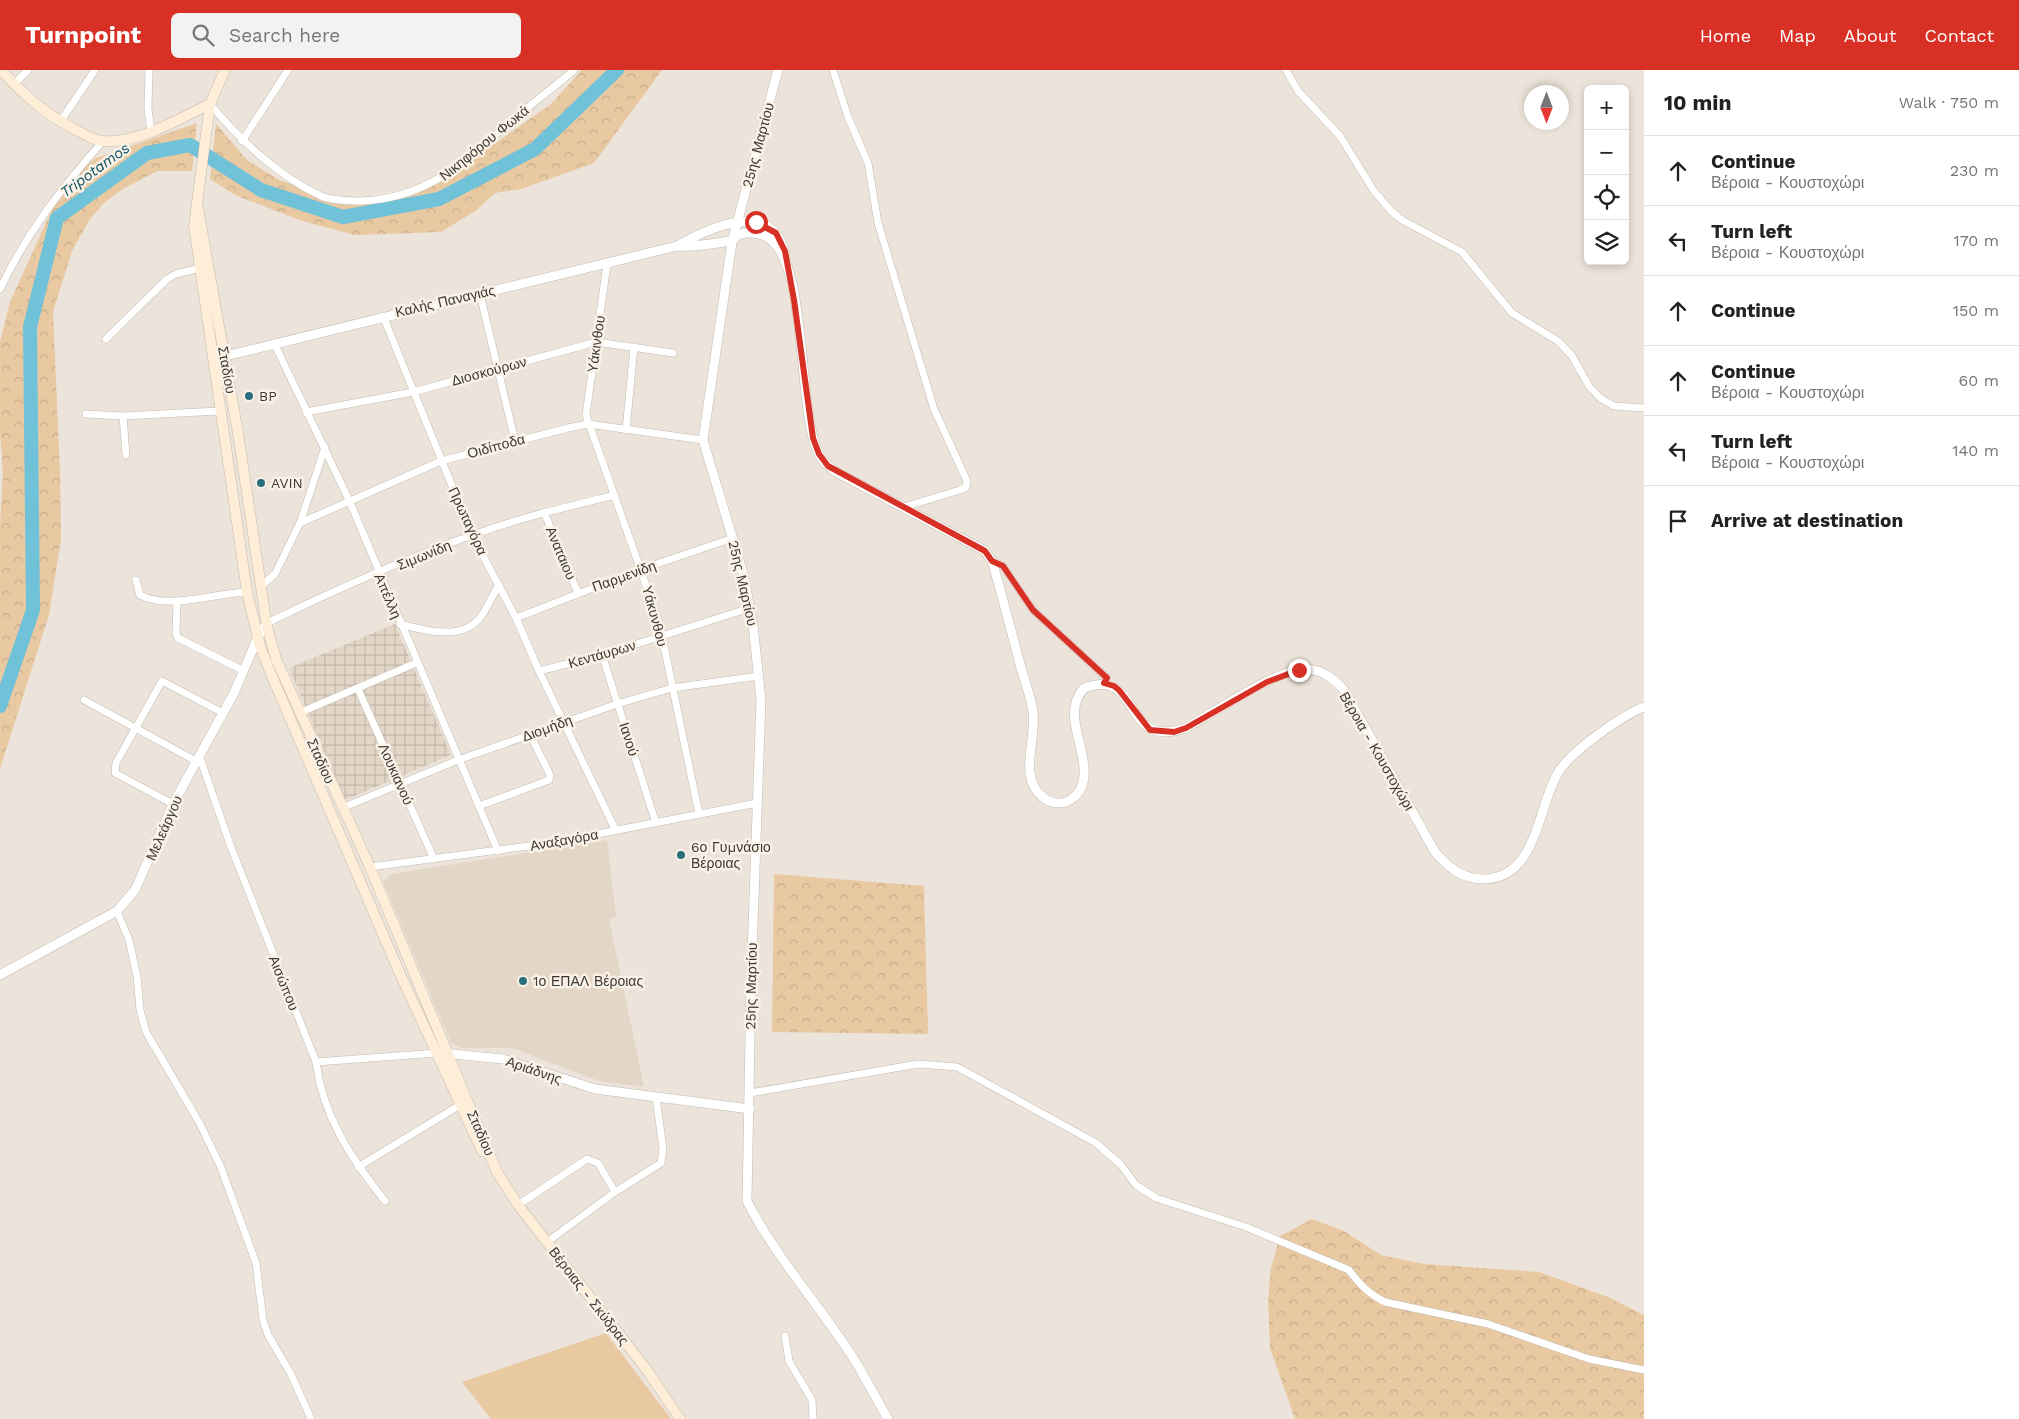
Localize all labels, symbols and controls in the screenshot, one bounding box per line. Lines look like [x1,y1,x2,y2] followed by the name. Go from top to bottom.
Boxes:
[171,13,521,58] search box
[25,21,141,49] text: Turnpoint
[189,21,217,49] icon: search
[229,24,340,47] text: Search here
[1700,25,1751,46] text: Home
[1779,25,1816,46] text: Map
[1844,25,1896,46] text: About
[1924,25,1994,46] text: Contact
[1524,85,1569,130] north arrow
[1584,85,1629,265] map controls
[1584,85,1629,130] button: +
[1664,90,1731,115] text: 10 min
[1899,93,1999,112] text: Walk · 750 m
[739,101,777,189] street label: 25ης Μαρτίου
[436,102,532,184] street label: Νικηφόρου Φωκά
[1584,130,1629,175] button: −
[57,139,133,201] water label: Tripotamos
[1711,150,1795,173] text: Continue
[1664,157,1692,185] icon: ahead
[1950,161,1999,180] text: 230 m
[1711,173,1864,192] text: Βέροια - Κουστοχώρι
[1584,175,1629,220] button: locate
[745,211,768,234] route start
[1584,220,1629,265] button: layers
[1711,220,1792,243] text: Turn left
[1664,227,1692,255] icon: left
[1953,231,1999,250] text: 170 m
[1711,243,1864,262] text: Βέροια - Κουστοχώρι
[394,282,497,320] street label: Καλής Παναγιάς
[1664,297,1692,325] icon: ahead
[1711,299,1795,322] text: Continue
[1953,301,1999,320] text: 150 m
[584,314,608,374] street label: Υάκινθου
[215,345,239,395] street label: Σταδίου
[450,353,528,389] street label: Διοσκούρων
[1711,360,1795,383] text: Continue
[1664,367,1692,395] icon: ahead
[1959,371,1999,390] text: 60 m
[1711,383,1864,402] text: Βέροια - Κουστοχώρι
[259,388,277,404] place label: BP
[243,390,255,402] marker: BP
[1711,430,1792,453] text: Turn left
[465,431,527,461] street label: Οιδίποδα
[1664,437,1692,465] icon: left
[1952,441,1999,460] text: 140 m
[1711,453,1864,472] text: Βέροια - Κουστοχώρι
[271,475,303,491] place label: AVIN
[255,477,267,489] marker: AVIN
[445,485,491,557] street label: Πρωταγόρα
[1664,507,1692,535] icon: arrive
[1711,509,1903,532] text: Arrive at destination
[543,524,579,582] street label: Αναταιου
[395,537,453,573] street label: Σιμωνίδη
[725,539,761,627] street label: 25ης Μαρτίου
[590,557,658,595] street label: Παρμενίδη
[371,571,405,621] street label: Απέλλη
[639,584,671,648] street label: Υάκυνθου
[566,637,638,671] street label: Κεντάυρων
[1288,659,1311,682] route end
[1337,689,1417,813] street label: Βέροια - Κουστοχώρι
[520,712,574,744] street label: Διομήδη
[616,720,642,758] street label: Ιανού
[304,736,338,786] street label: Σταδίου
[375,741,417,807] street label: Λουκιανού
[143,793,185,863] street label: Μελεάργου
[529,826,599,854] street label: Αναξαγόρα
[691,839,771,871] place label: 6ο Γυμνάσιο Βέροιας
[675,849,687,861] marker: 6ο Γυμνάσιο Βέροιας
[742,942,760,1030] street label: 25ης Μαρτίου
[266,953,302,1013] street label: Αισώπου
[533,973,643,989] place label: 1ο ΕΠΑΛ Βέροιας
[517,975,529,987] marker: 1ο ΕΠΑΛ Βέροιας
[504,1053,564,1087] street label: Αριάδνης
[464,1108,498,1158] street label: Σταδίου
[546,1244,632,1348] street label: Βέροιας - Σκύδρας

